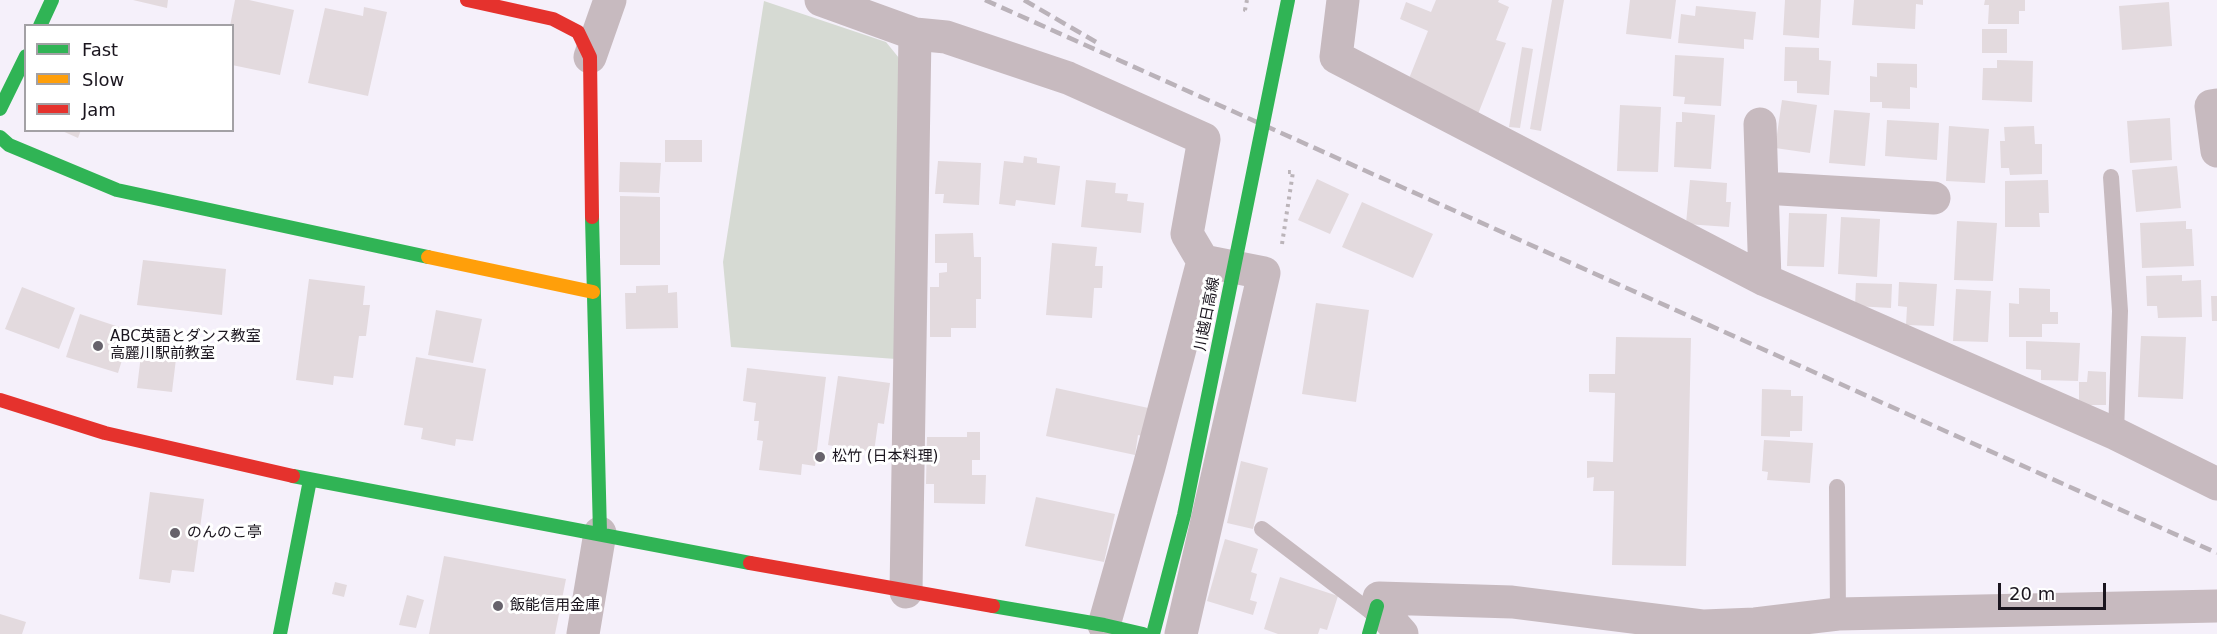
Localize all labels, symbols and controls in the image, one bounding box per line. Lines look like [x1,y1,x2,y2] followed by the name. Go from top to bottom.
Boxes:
[24,24,234,132] legend
[82,39,118,60] text: Fast
[82,69,124,90] text: Slow
[82,99,116,120] text: Jam
[1192,275,1224,353] street label: 川越日高線
[110,328,261,363] place label: ABC英語とダンス教室 高麗川駅前教室
[91,339,105,353] marker: ABC英語とダンス教室 高麗川駅前教室
[832,448,938,466] place label: 松竹 (日本料理)
[813,450,827,464] marker: 松竹 (日本料理)
[187,524,262,542] place label: のんのこ亭
[168,526,182,540] marker: のんのこ亭
[2001,571,2109,609] scale bar
[2009,583,2055,604] text: 20 m
[510,597,600,615] place label: 飯能信用金庫
[491,599,505,613] marker: 飯能信用金庫

